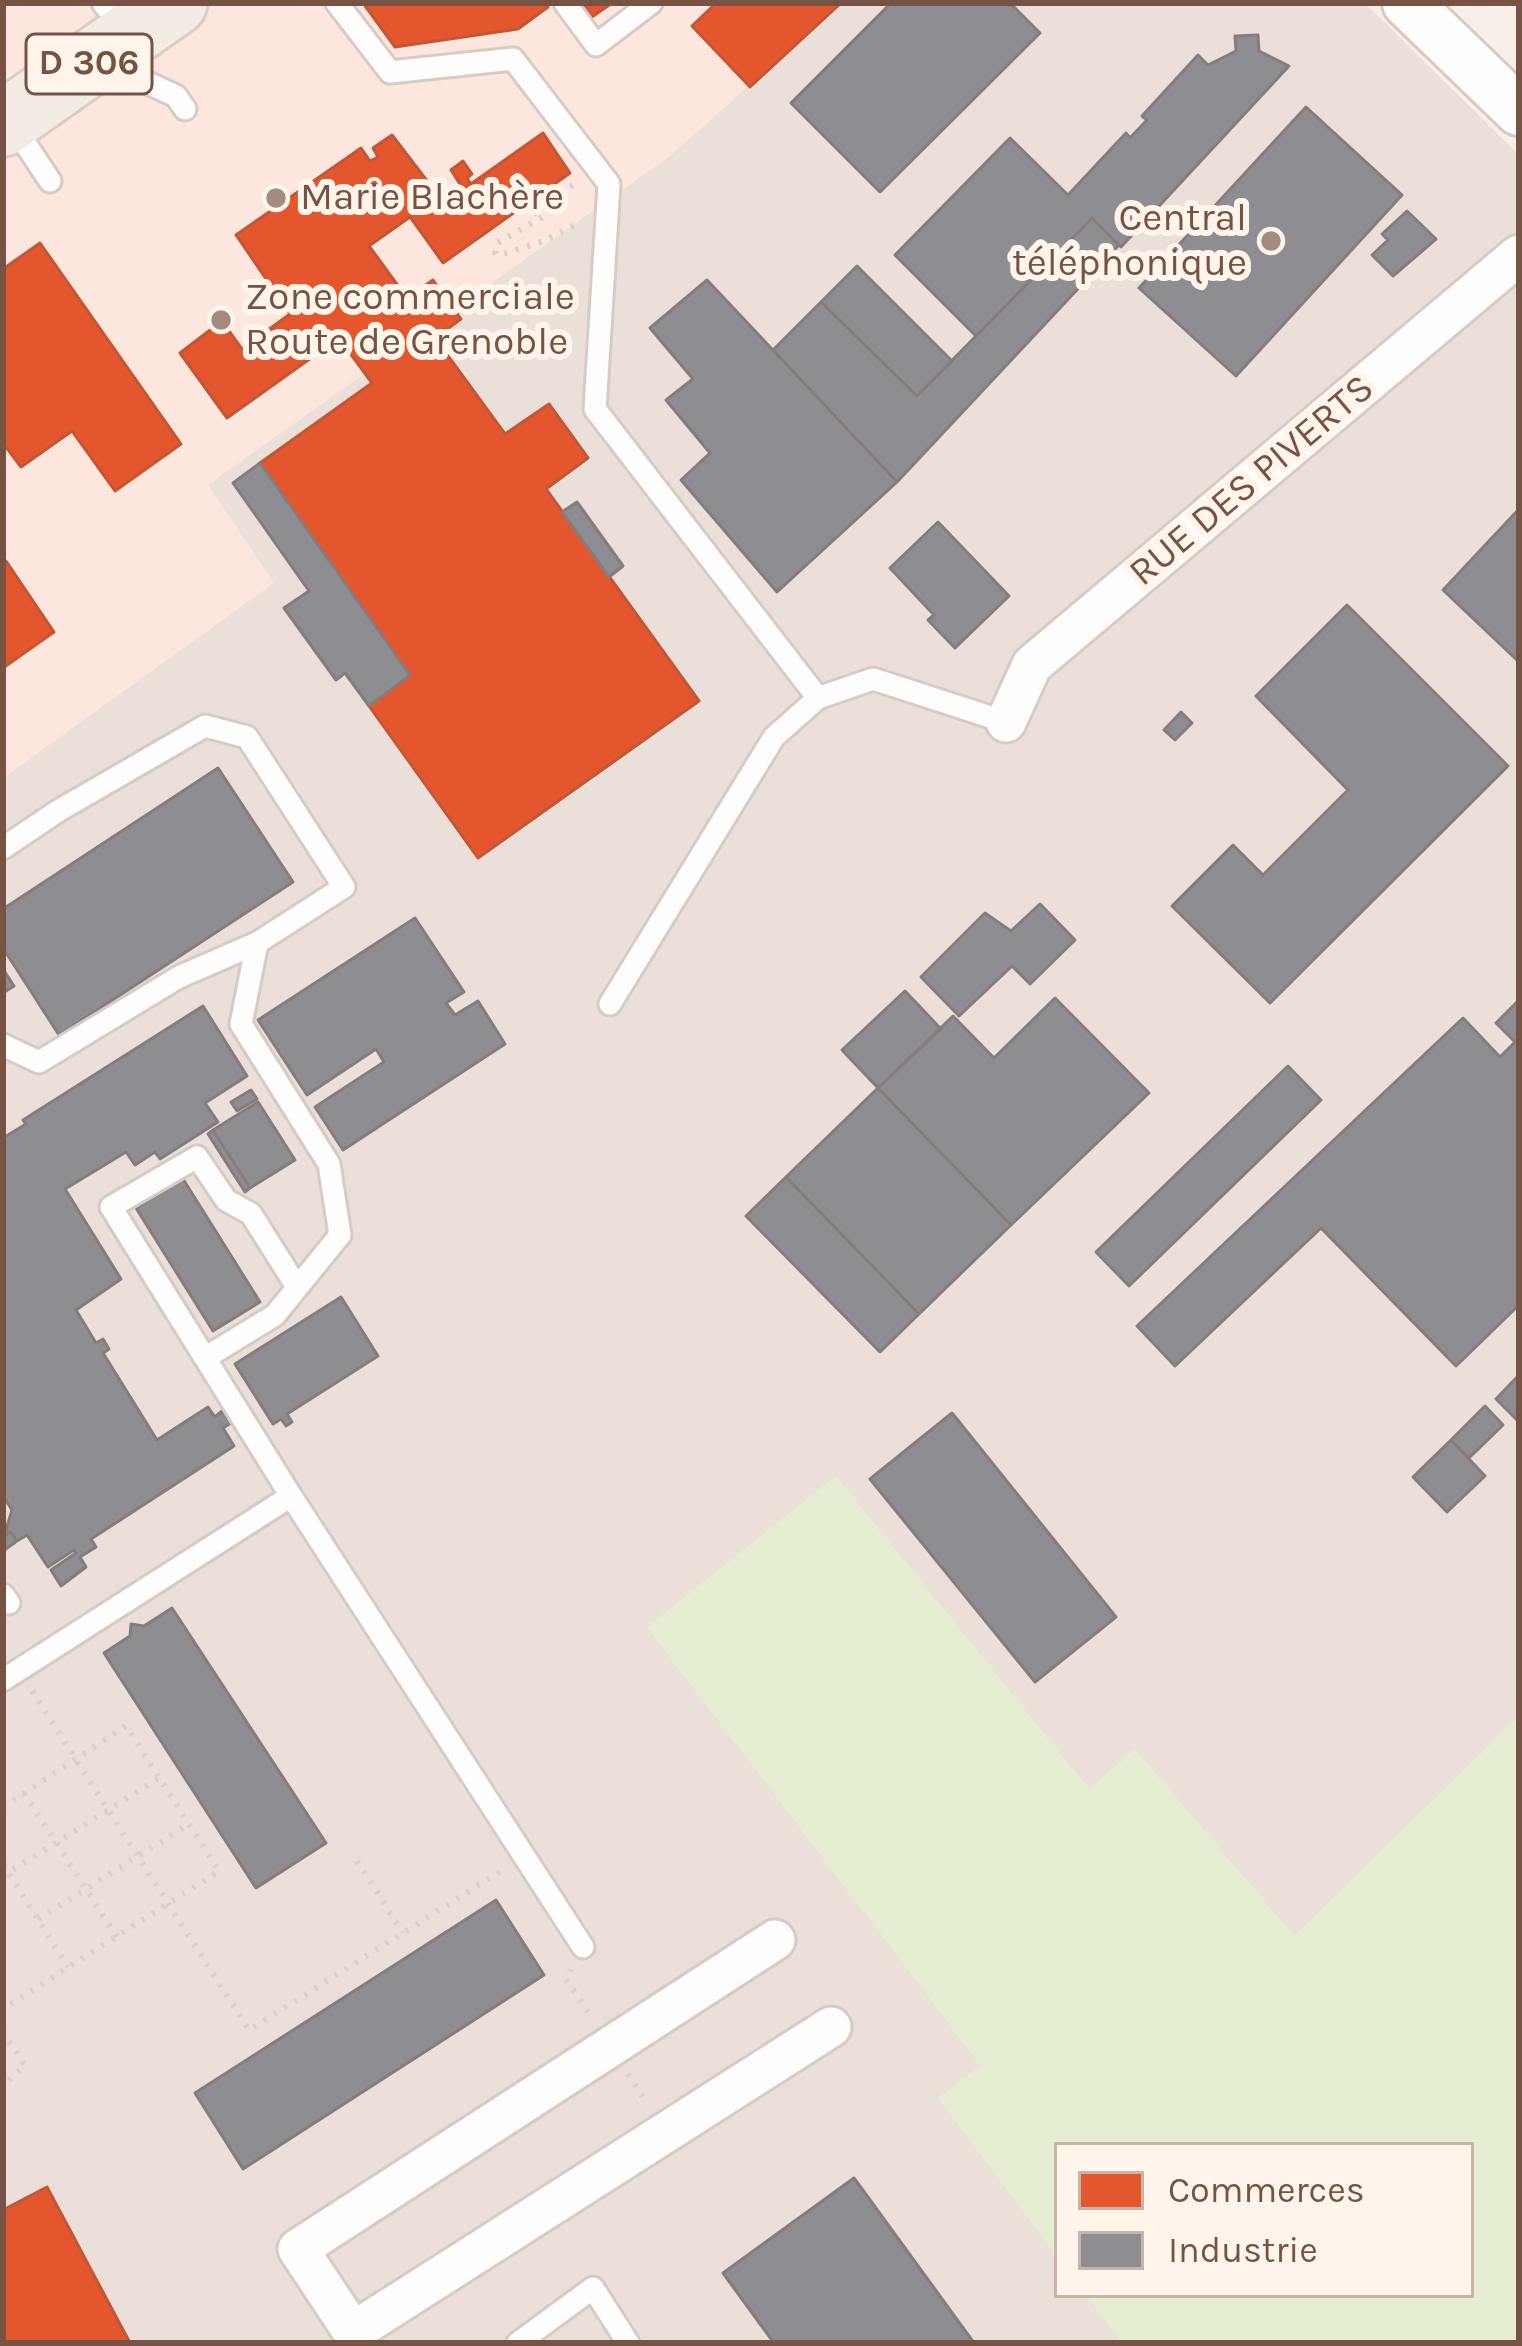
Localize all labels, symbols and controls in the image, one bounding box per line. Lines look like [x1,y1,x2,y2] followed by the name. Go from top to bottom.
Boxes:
[26,34,152,94] road number: D 306
[300,175,564,221] place label: Marie Blachère
[263,185,289,211] marker: Marie Blachère
[1012,196,1247,287] place label: Central téléphonique
[1258,228,1284,254] marker: Central téléphonique
[245,275,575,366] place label: Zone commerciale Route de Grenoble
[208,307,234,333] marker: Zone commerciale Route de Grenoble
[1120,365,1384,597] street label: RUE DES PIVERTS
[1054,2142,1474,2298] legend
[1168,2169,1365,2211] text: Commerces
[1168,2229,1318,2271] text: Industrie

